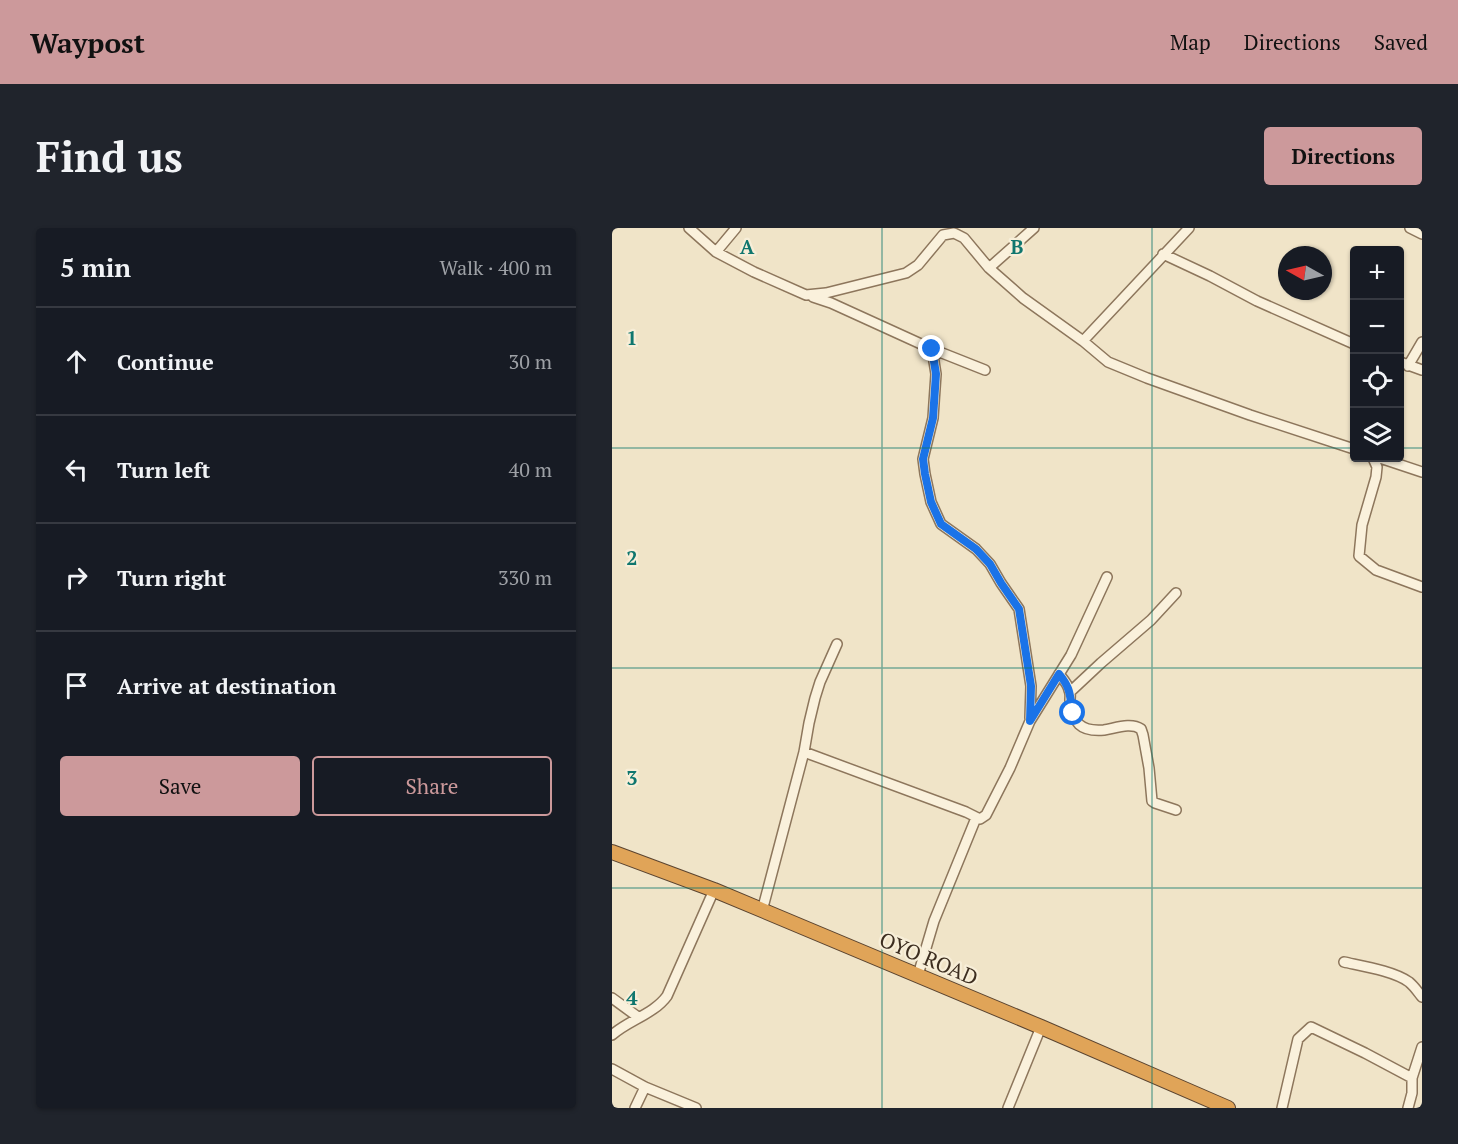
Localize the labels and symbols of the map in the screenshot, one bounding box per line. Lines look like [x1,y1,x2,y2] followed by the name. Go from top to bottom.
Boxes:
[740,233,755,260] text: A
[1011,233,1024,260] text: B
[1278,246,1332,300] north arrow
[626,324,638,351] text: 1
[918,335,944,361] route end
[626,544,638,571] text: 2
[1059,699,1085,725] route start
[626,764,638,791] text: 3
[876,925,982,991] street label: OYO ROAD
[626,984,638,1011] text: 4

